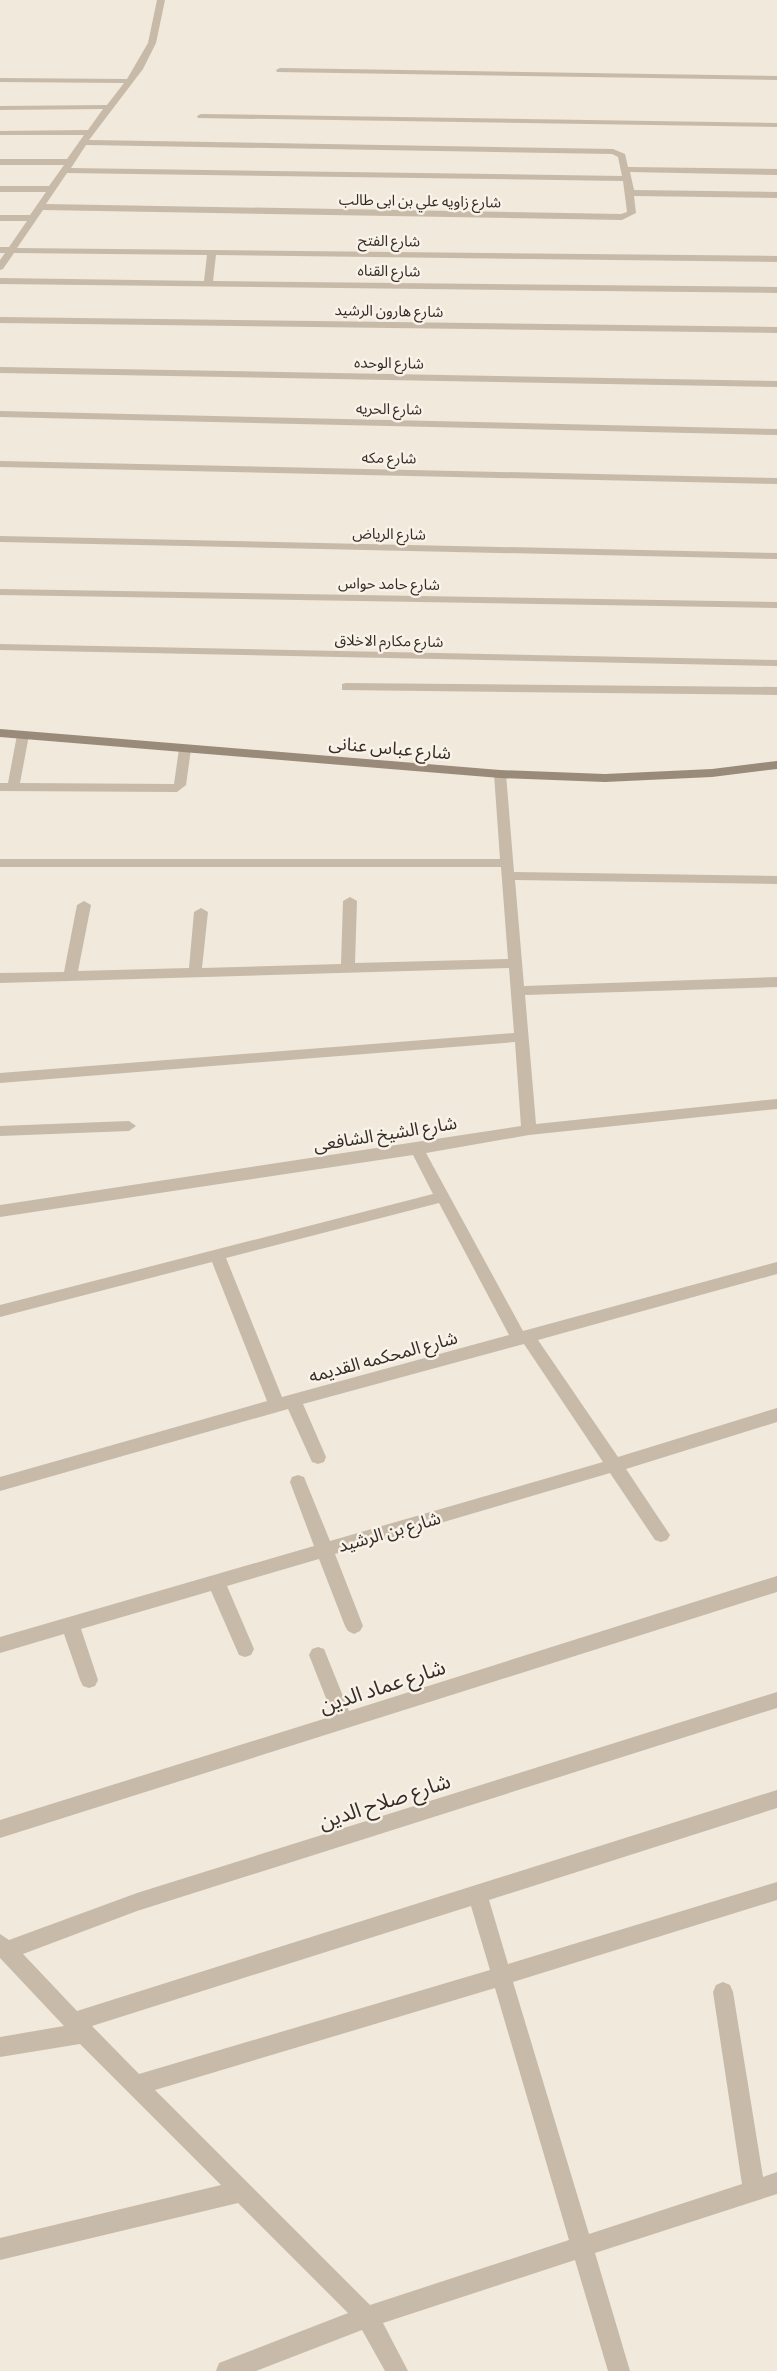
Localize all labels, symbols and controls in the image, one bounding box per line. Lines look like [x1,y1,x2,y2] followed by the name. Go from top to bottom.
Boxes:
[339,190,502,214] street label: شارع زاويه علي بن ابى طالب
[358,230,421,254] street label: شارع الفتح
[357,260,421,284] street label: شارع القناه
[334,300,444,324] street label: شارع هارون الرشيد
[354,352,424,376] street label: شارع الوحده
[356,398,423,422] street label: شارع الحريه
[361,448,417,470] street label: شارع مكه
[352,523,426,547] street label: شارع الرياض
[338,573,440,597] street label: شارع حامد حواس
[334,630,444,654] street label: شارع مكارم الاخلاق
[328,731,452,767] street label: شارع عباس عنانى
[312,1111,459,1159] street label: شارع الشيخ الشافعى
[306,1326,461,1390] street label: شارع المحكمه القديمه
[335,1506,444,1560] street label: شارع بن الرشيد
[316,1653,449,1721] street label: شارع عماد الدين
[315,1767,454,1837] street label: شارع صلاح الدين

